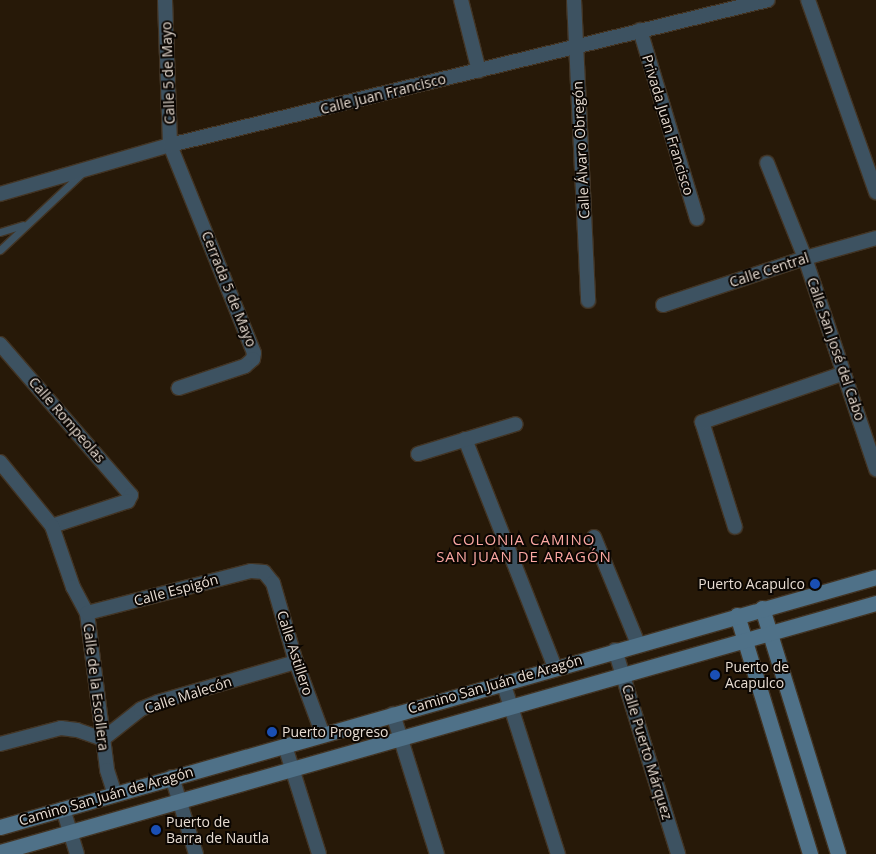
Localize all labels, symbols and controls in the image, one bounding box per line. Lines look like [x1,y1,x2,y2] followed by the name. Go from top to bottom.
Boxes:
[158,21,178,125] street label: Calle 5 de Mayo
[639,53,697,197] street label: Privada Juan Francisco
[318,70,448,118] street label: Calle Juan Francisco
[569,81,593,219] street label: Calle Álvaro Obregón
[198,229,260,349] street label: Cerrada 5 de Mayo
[727,249,811,291] street label: Calle Central
[804,275,868,423] street label: Calle San José del Cabo
[25,374,109,466] street label: Calle Rompeolas
[434,530,614,565] district label: COLONIA CAMINO SAN JUAN DE ARAGÓN
[132,571,220,609] street label: Calle Espigón
[698,576,805,592] place label: Puerto Acapulco
[809,578,821,590] marker: Puerto Acapulco
[273,608,317,698] street label: Calle Astillero
[80,622,112,752] street label: Calle de la Escollera
[406,651,584,717] street label: Camino San Juán de Aragón
[725,659,789,692] place label: Puerto de Acapulco
[709,669,721,681] marker: Puerto de Acapulco
[142,673,234,717] street label: Calle Malecón
[618,682,676,822] street label: Calle Puerto Márquez
[282,724,388,740] place label: Puerto Progreso
[266,726,278,738] marker: Puerto Progreso
[17,763,195,829] street label: Camino San Juán de Aragón
[166,814,269,846] place label: Puerto de Barra de Nautla
[150,824,162,836] marker: Puerto de Barra de Nautla

